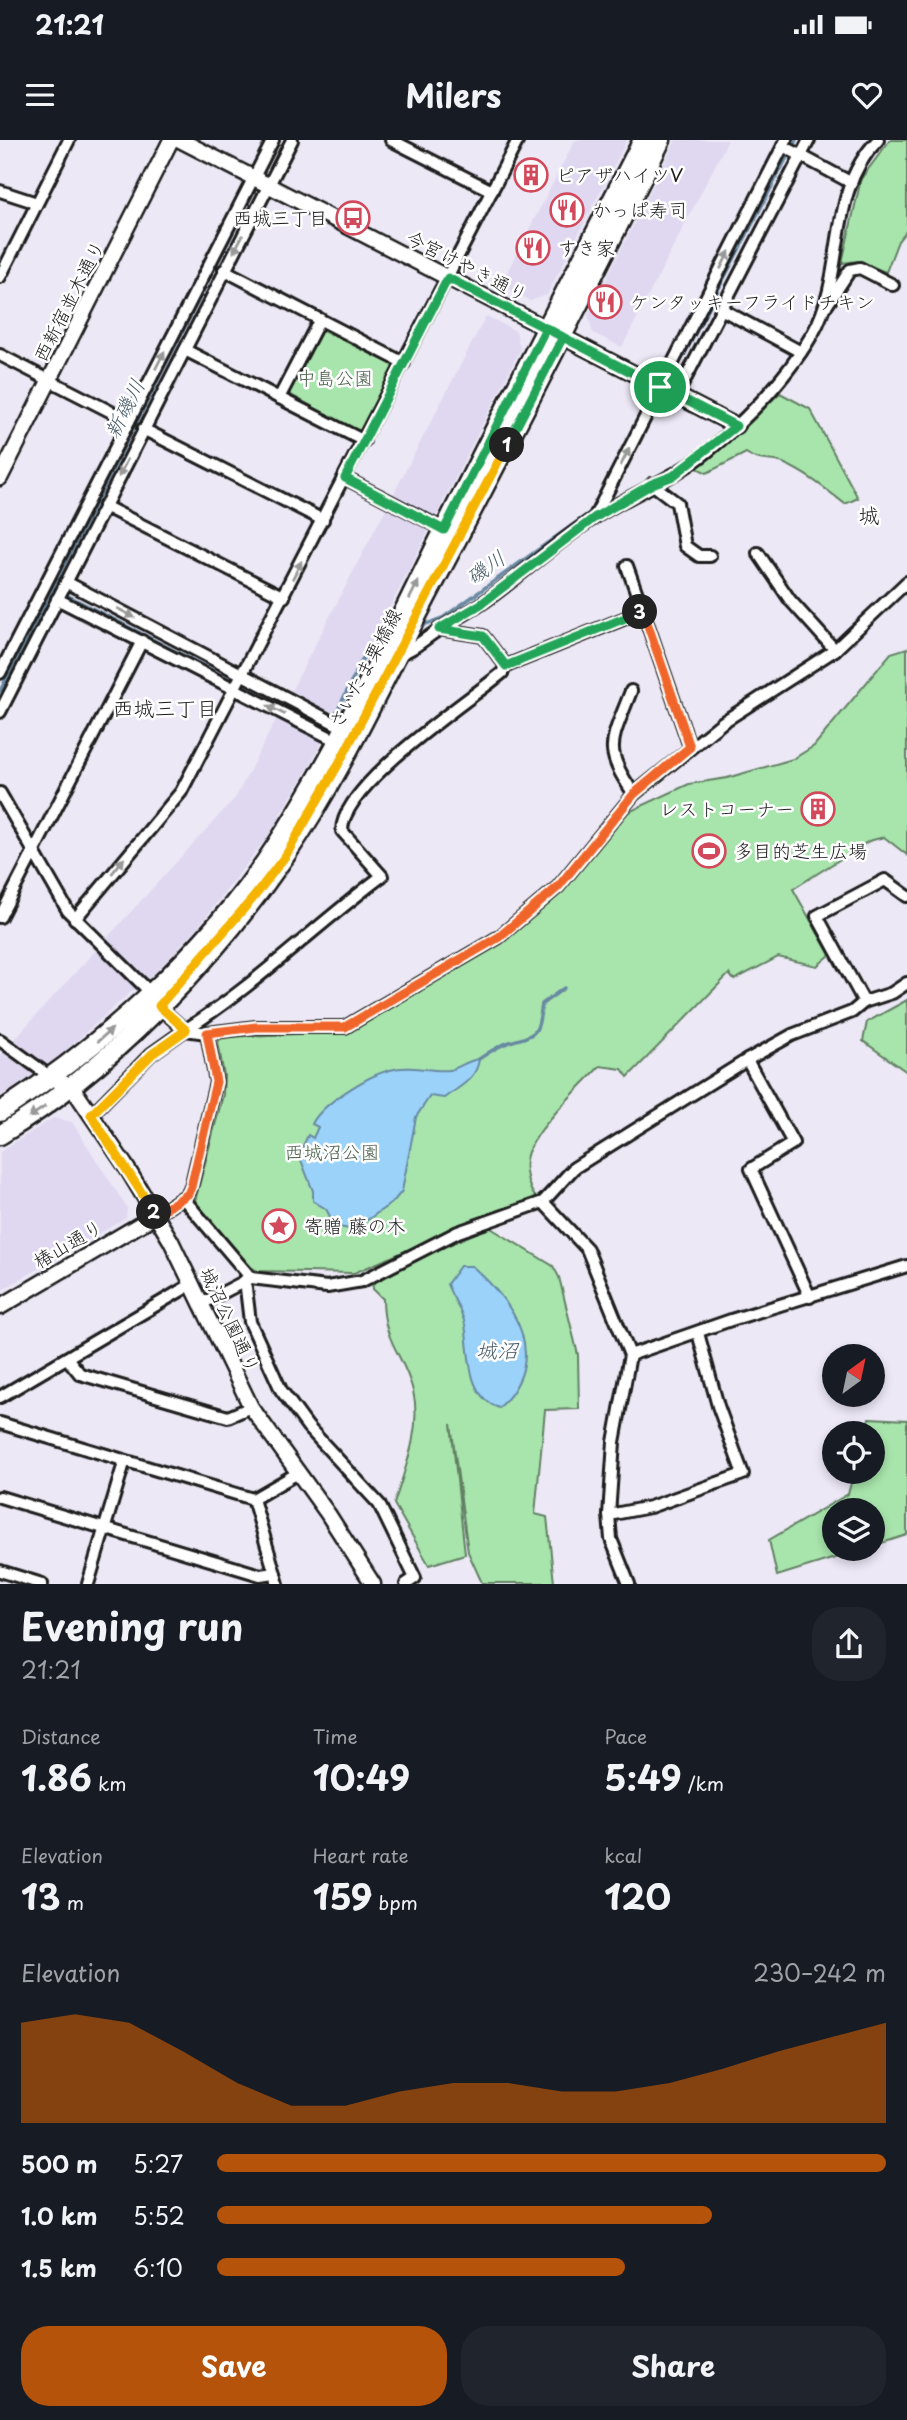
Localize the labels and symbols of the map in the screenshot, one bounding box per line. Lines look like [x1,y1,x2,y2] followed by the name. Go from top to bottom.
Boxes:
[512,156,550,194] building icon: ピアザハイツV
[556,160,683,188] place label: ピアザハイツV
[548,191,586,229] restaurant icon: かっぱ寿司
[592,195,687,223] place label: かっぱ寿司
[334,199,372,237] bus stop icon: 西城三丁目
[233,203,328,231] place label: 西城三丁目
[402,222,533,308] street label: 今宮けやき通り
[514,229,552,267] restaurant icon: すき家
[558,233,615,261] place label: すき家
[233,234,244,254] one-way arrow
[25,235,111,366] street label: 西新宿並木通り
[719,250,730,270] one-way arrow
[586,283,624,321] restaurant icon: ケンタッキーフライドチキン
[630,287,875,315] place label: ケンタッキーフライドチキン
[154,350,166,370] one-way arrow
[630,357,690,417] pin
[297,363,373,391] park label: 中島公園
[95,373,152,443] water label: 新磯川
[490,428,524,462] pin: 1
[619,447,631,467] one-way arrow
[118,458,129,478] one-way arrow
[859,498,880,530] district label: 城
[458,541,511,592] water label: 磯川
[292,560,303,580] one-way arrow
[408,580,419,600] one-way arrow
[622,594,658,630] pin: 3
[321,603,408,732] street label: さいたま栗橋線
[116,608,136,619] one-way arrow
[113,691,218,723] district label: 西城三丁目
[266,704,286,715] one-way arrow
[799,790,837,828] building icon: レストコーナー
[659,794,794,822] place label: レストコーナー
[690,832,728,870] sports icon: 多目的芝生広場
[734,836,867,864] place label: 多目的芝生広場
[110,858,125,875] one-way arrow
[96,1027,114,1043] one-way arrow
[27,1105,46,1118] one-way arrow
[284,1137,380,1165] park label: 西城沼公園
[136,1194,172,1230] pin: 2
[260,1207,298,1245] place icon: 寄贈 藤の木
[304,1211,405,1239] place label: 寄贈 藤の木
[28,1212,107,1274] street label: 椿山通り
[194,1262,268,1377] street label: 城沼公園通り
[476,1333,520,1365] water label: 城沼
[822,1344,886,1407] north arrow

